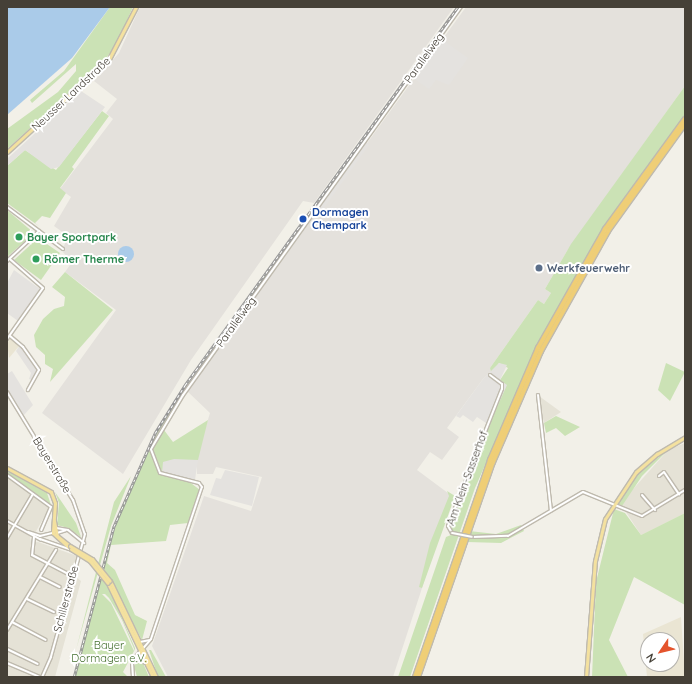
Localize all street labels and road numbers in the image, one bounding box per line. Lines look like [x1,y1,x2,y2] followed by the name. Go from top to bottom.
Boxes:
[401,30,447,86] street label: Parallelweg
[29,54,113,134] street label: Neusser Landstraße
[213,294,259,350] street label: Parallelweg
[444,429,490,527] street label: Am Klein-Sasserhof
[30,435,74,495] street label: Bayerstraße
[51,564,81,634] street label: Schillerstraße

